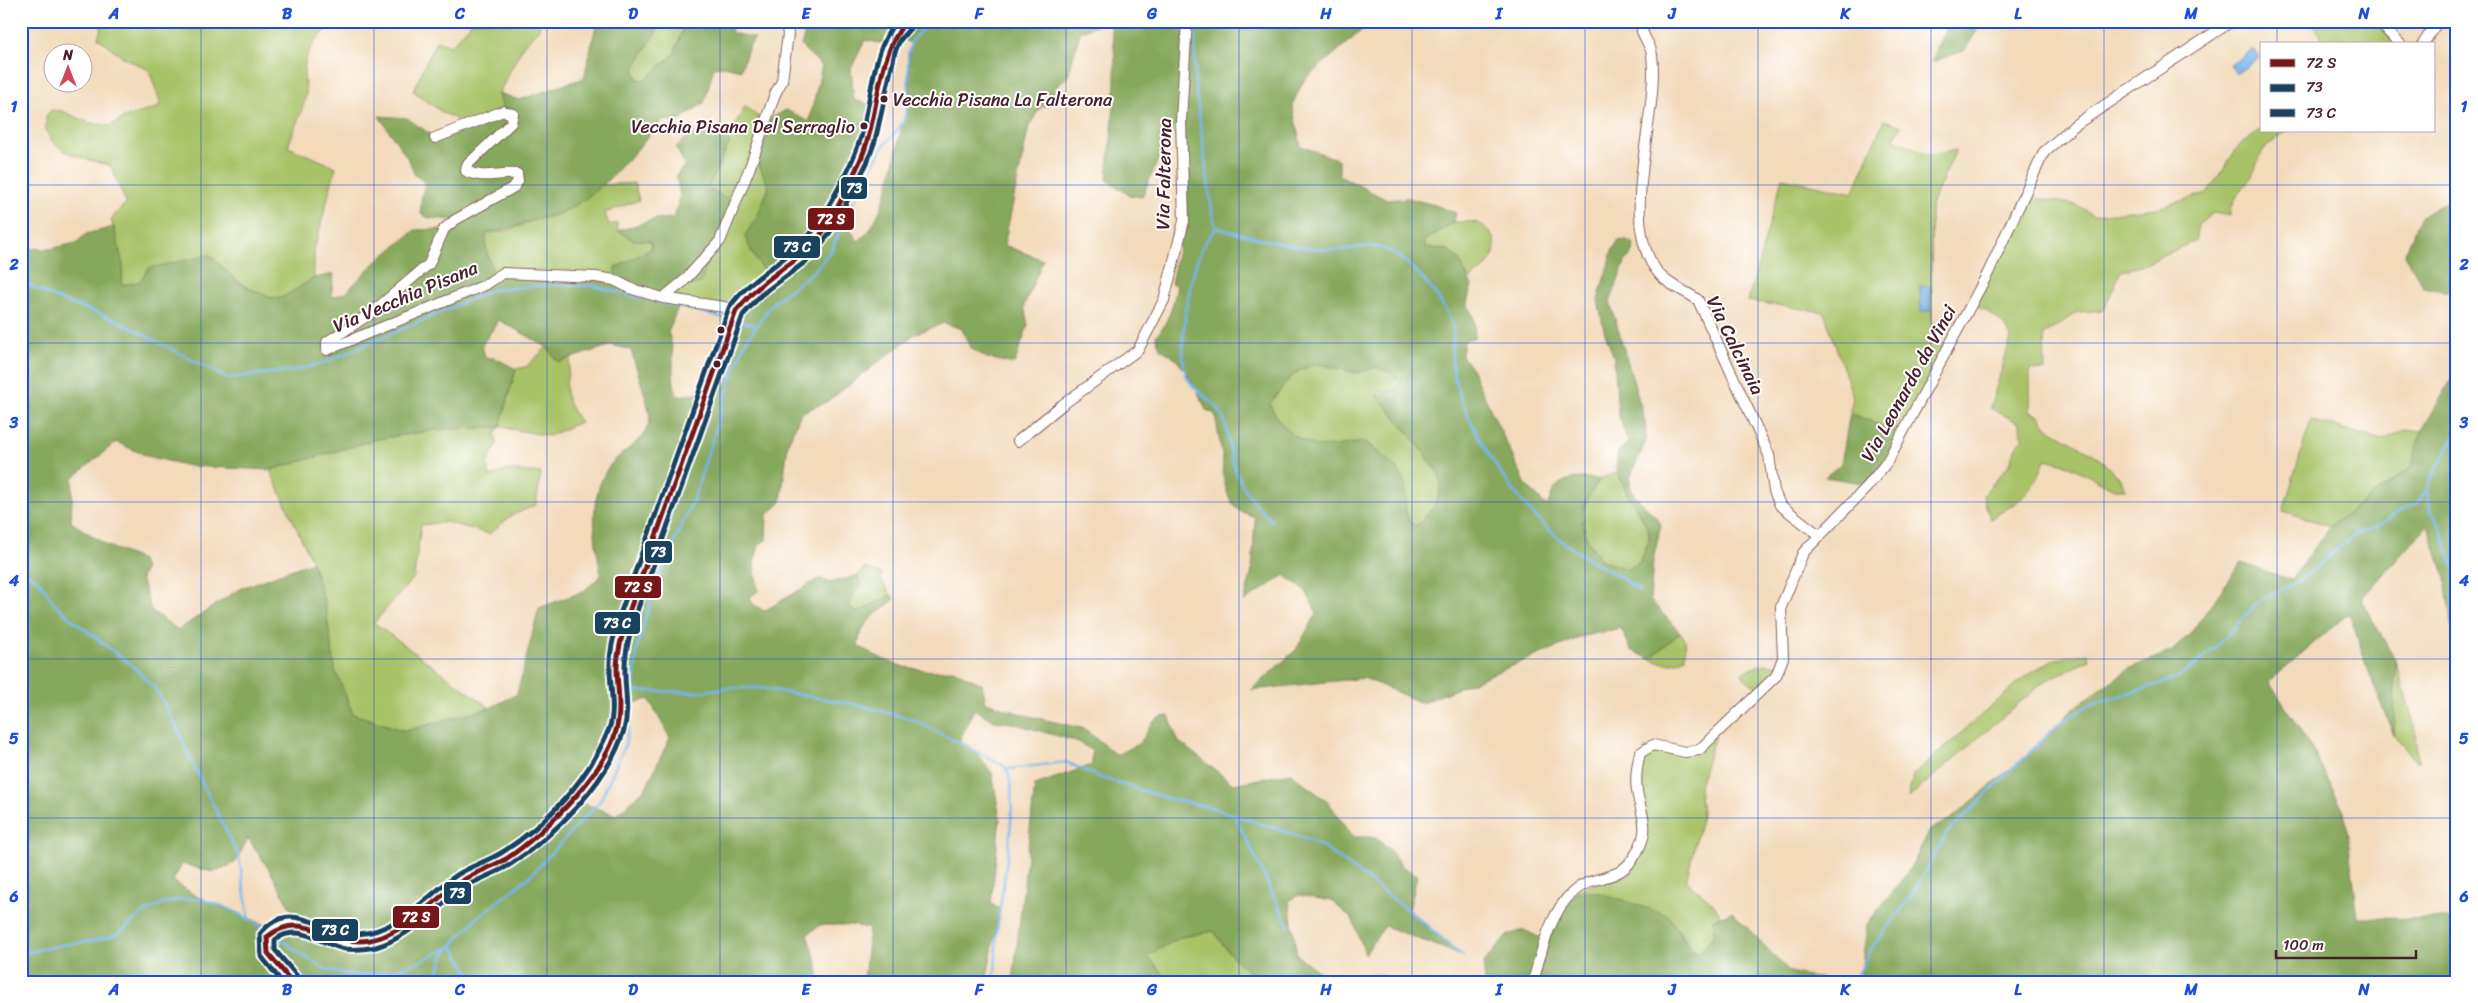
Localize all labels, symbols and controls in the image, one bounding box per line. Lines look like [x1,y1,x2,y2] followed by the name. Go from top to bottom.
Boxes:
[108,0,119,28] text: A
[282,0,293,28] text: B
[454,0,466,28] text: C
[628,0,638,28] text: D
[802,0,812,28] text: E
[974,0,985,28] text: F
[1146,0,1158,28] text: G
[1319,0,1332,28] text: H
[1495,0,1504,28] text: I
[1667,0,1677,28] text: J
[1839,0,1851,28] text: K
[2014,0,2022,28] text: L
[2183,0,2198,28] text: M
[2357,0,2370,28] text: N
[42,42,92,92] north arrow
[2260,42,2436,132] legend
[62,43,73,68] text: N
[2306,50,2337,76] text: 72 S
[2306,74,2323,100] text: 73
[893,84,1113,116] place label: Vecchia Pisana La Falterona
[11,92,18,121] text: 1
[2461,92,2468,121] text: 1
[879,94,889,104] marker: Vecchia Pisana La Falterona
[2306,100,2337,126] text: 73 C
[631,111,855,143] place label: Vecchia Pisana Del Serraglio
[1146,117,1181,230] street label: Via Falterona
[859,121,869,131] marker: Vecchia Pisana Del Serraglio
[840,176,868,200] line badge: 73
[846,176,862,201] text: 73
[807,207,855,231] line badge: 72 S
[817,207,845,232] text: 72 S
[773,235,821,259] line badge: 73 C
[783,235,811,260] text: 73 C
[8,250,19,279] text: 2
[2458,250,2469,279] text: 2
[327,251,483,342] street label: Via Vecchia Pisana
[1697,290,1774,401] street label: Via Calcinaia
[1851,298,1966,468] street label: Via Leonardo da Vinci
[716,325,726,335] unlabelled marker
[712,359,722,369] unlabelled marker
[9,408,19,437] text: 3
[2459,408,2469,437] text: 3
[644,540,673,564] line badge: 73
[650,540,666,565] text: 73
[8,566,19,595] text: 4
[2458,566,2469,595] text: 4
[614,575,662,599] line badge: 72 S
[624,575,652,600] text: 72 S
[594,611,641,635] line badge: 73 C
[603,611,631,636] text: 73 C
[9,724,19,753] text: 5
[2459,724,2469,753] text: 5
[443,881,472,905] line badge: 73
[449,881,465,906] text: 73
[8,882,19,911] text: 6
[2458,882,2469,911] text: 6
[392,905,440,929] line badge: 72 S
[402,905,430,930] text: 72 S
[311,918,359,942] line badge: 73 C
[321,918,349,943] text: 73 C
[2276,928,2416,960] scale bar
[2283,932,2324,958] text: 100 m
[108,975,119,1003] text: A
[282,975,293,1003] text: B
[454,975,466,1003] text: C
[628,975,638,1003] text: D
[802,975,812,1003] text: E
[974,975,985,1003] text: F
[1146,975,1158,1003] text: G
[1319,975,1332,1003] text: H
[1495,975,1504,1003] text: I
[1667,975,1677,1003] text: J
[1839,975,1851,1003] text: K
[2014,975,2022,1003] text: L
[2183,975,2198,1003] text: M
[2357,975,2370,1003] text: N

